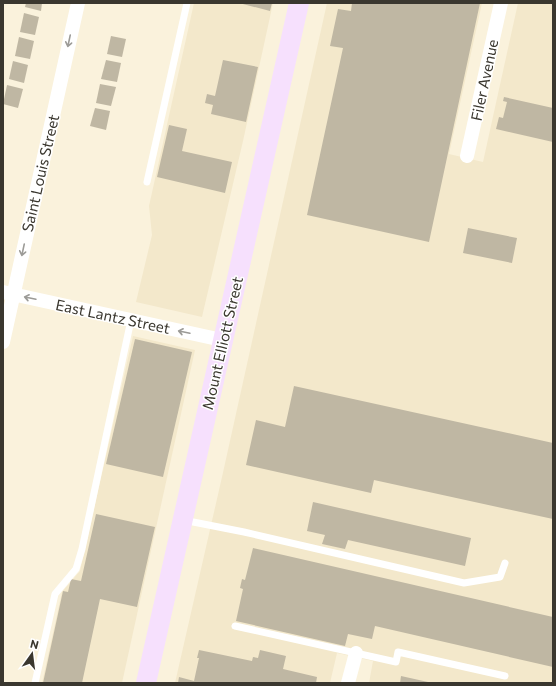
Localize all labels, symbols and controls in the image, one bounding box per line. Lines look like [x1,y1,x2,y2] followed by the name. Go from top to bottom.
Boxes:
[65,34,73,47] one-way arrow
[467,37,501,122] street label: Filer Avenue
[18,113,62,233] street label: Saint Louis Street
[19,243,27,256] one-way arrow
[198,275,246,411] street label: Mount Elliott Street
[24,293,37,301] one-way arrow
[54,295,172,337] street label: East Lantz Street
[178,327,191,335] one-way arrow
[12,634,52,674] north arrow
[29,637,40,651] text: N

